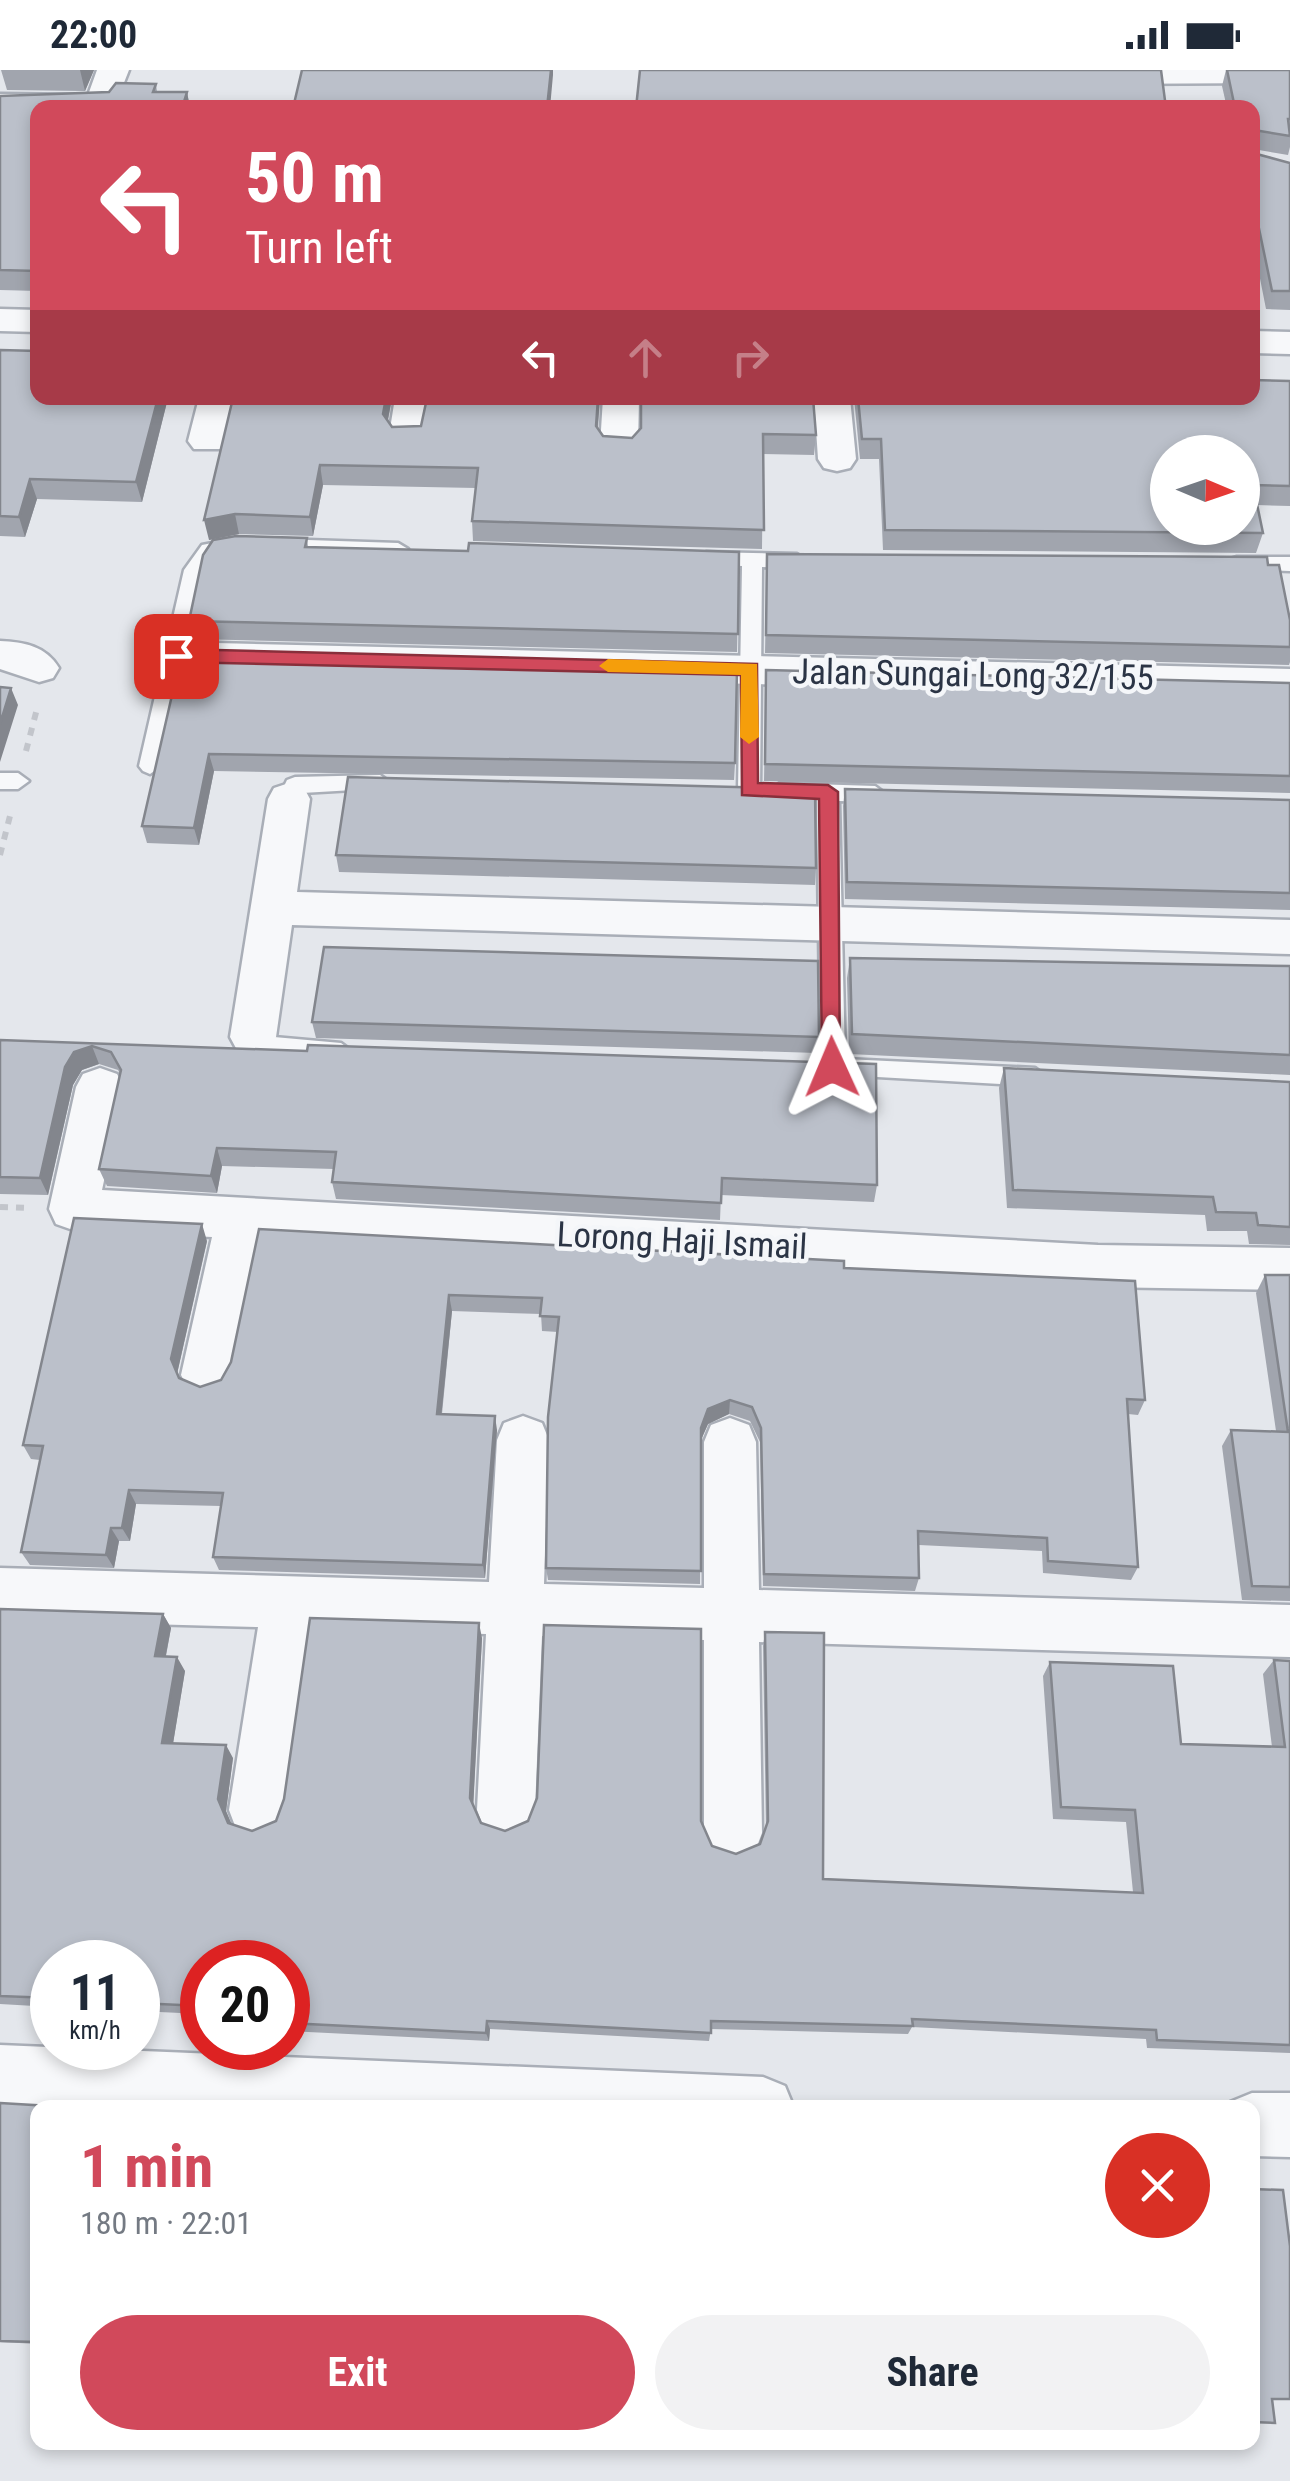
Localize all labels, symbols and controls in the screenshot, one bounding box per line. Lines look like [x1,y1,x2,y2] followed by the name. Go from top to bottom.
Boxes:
[50,13,137,57] text: 22:00
[245,137,384,219] text: 50 m
[80,140,210,270] icon: left
[245,221,393,274] text: Turn left
[513,330,568,385] icon: left
[618,330,673,385] icon: ahead
[723,330,778,385] icon: right
[1150,435,1260,545] north arrow
[1150,435,1260,545] map controls
[134,614,219,699] pin
[149,629,204,684] icon: arrive
[792,651,1154,699] street label: Jalan Sungai Long 32/155
[780,1015,884,1119] position arrow
[556,1214,808,1268] street label: Lorong Haji Ismail
[180,1940,310,2070] speed limit sign: 20
[70,1964,120,2022] text: 11
[69,2016,121,2045] text: km/h
[80,2131,213,2202] text: 1 min
[1105,2133,1210,2238] button: close
[80,2204,252,2242] text: 180 m · 22:01
[80,2315,635,2430] button: Exit
[655,2315,1210,2430] button: Share

